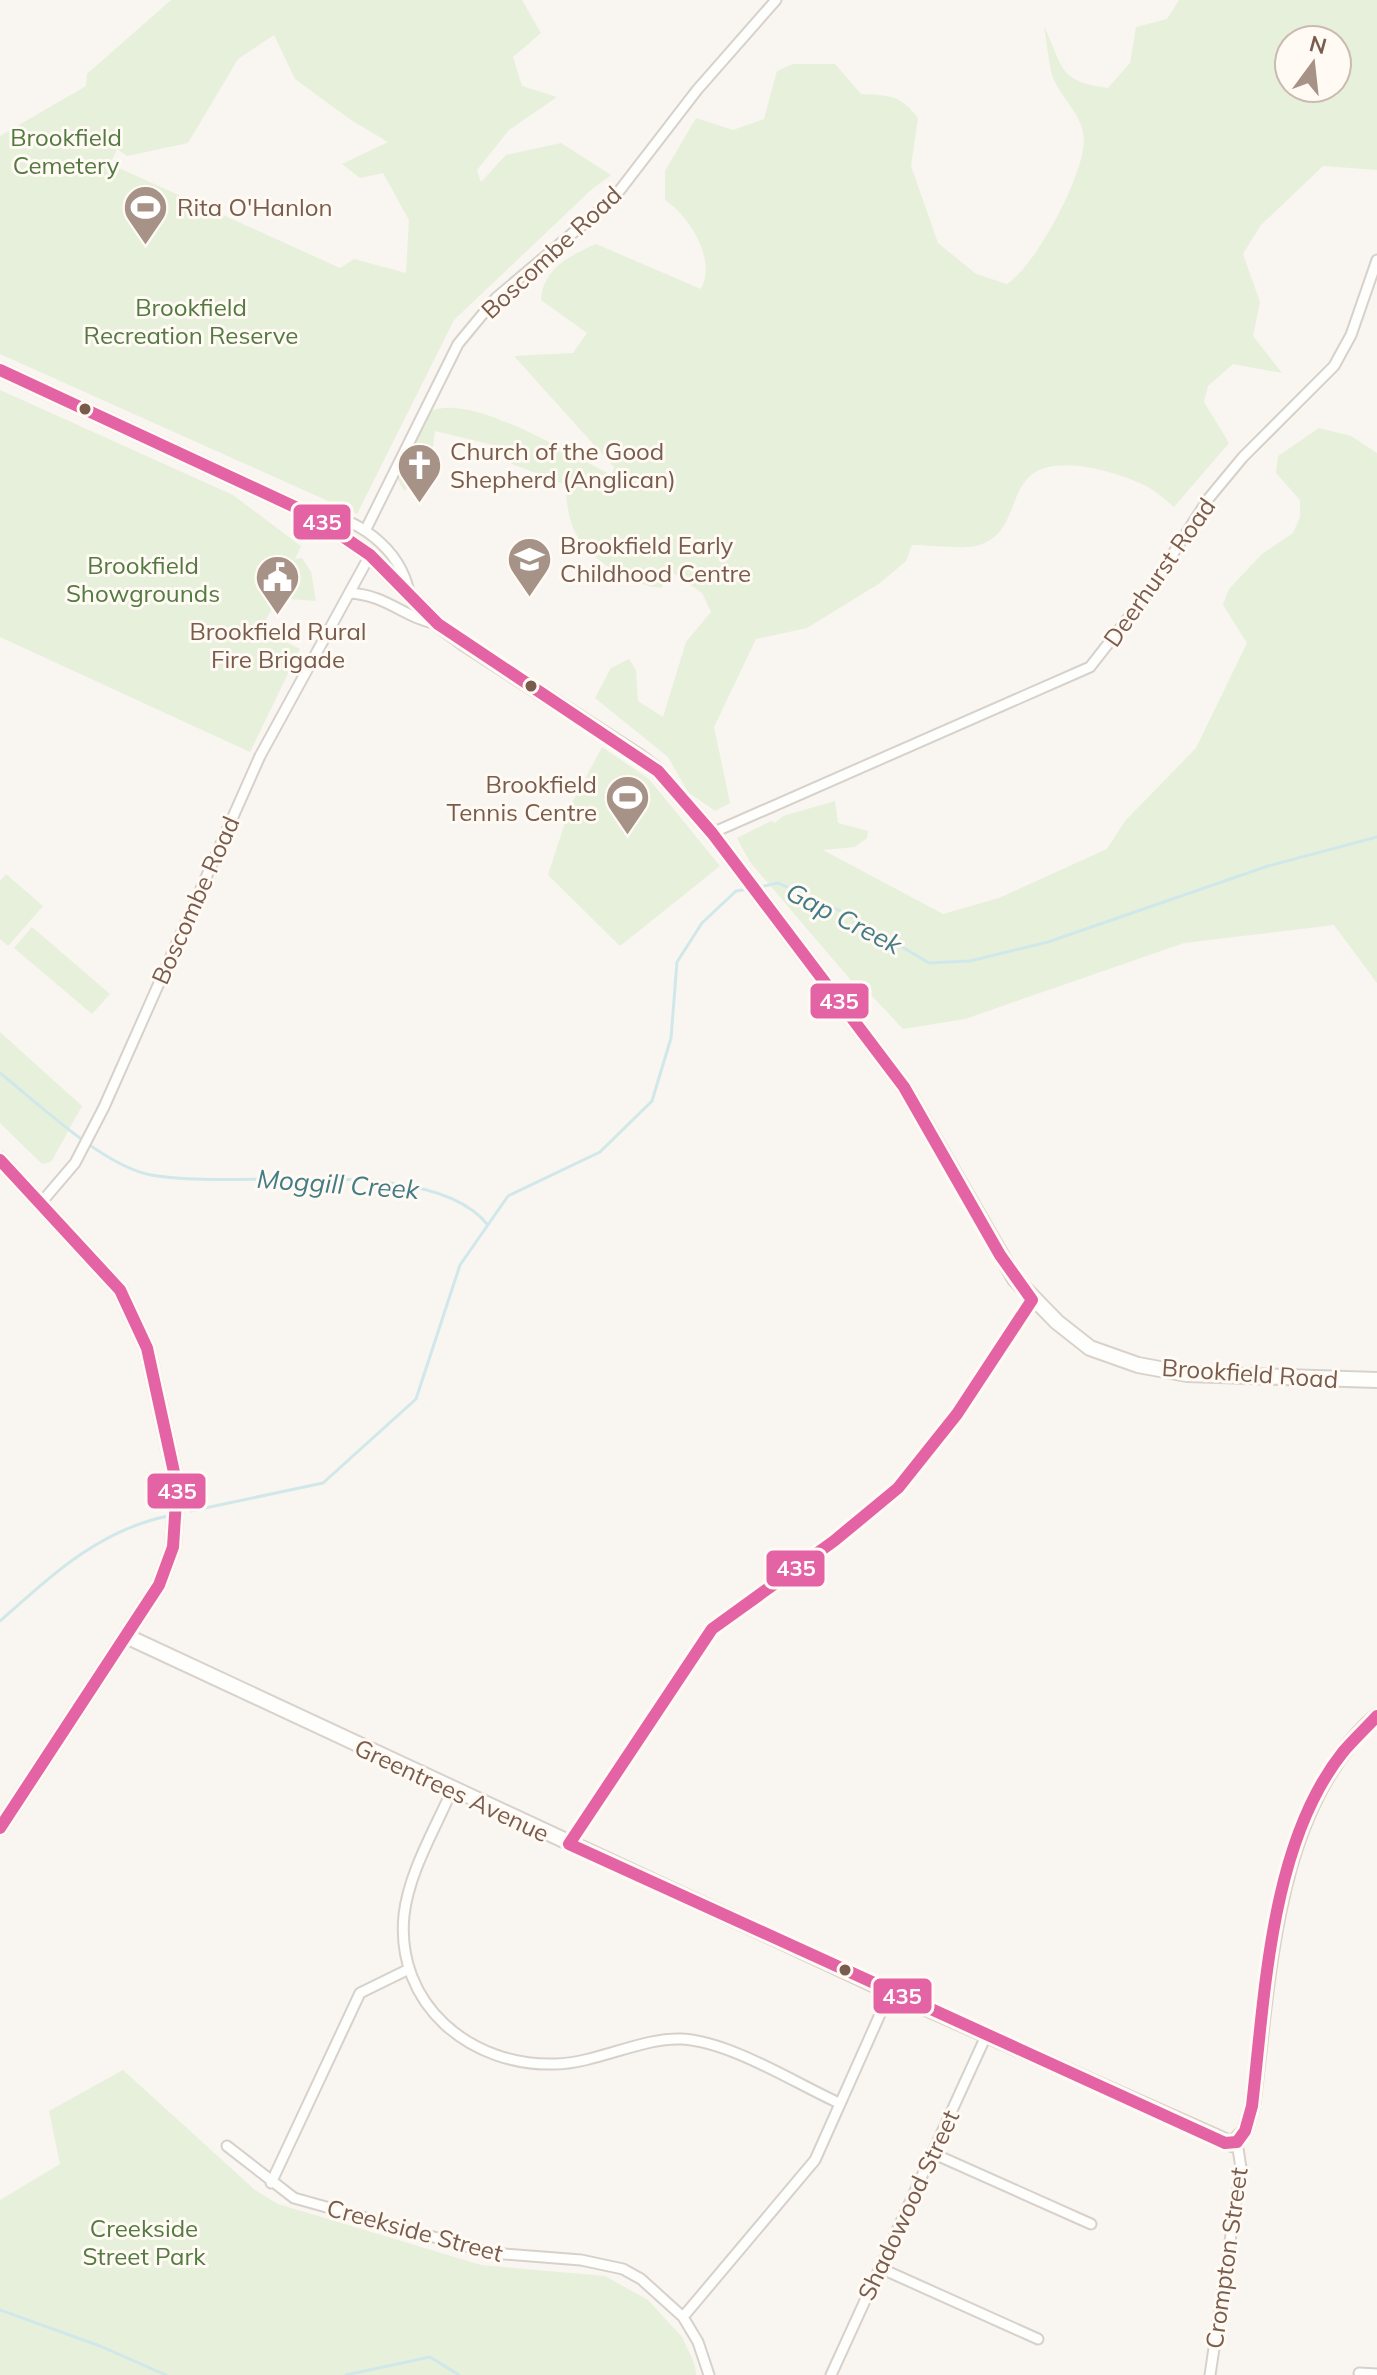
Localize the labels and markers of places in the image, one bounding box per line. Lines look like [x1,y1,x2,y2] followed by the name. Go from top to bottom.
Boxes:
[122,183,170,246] sports icon: Rita O'Hanlon
[177,192,333,222] place label: Rita O'Hanlon
[77,401,93,417] unlabelled marker
[450,436,676,494] place label: Church of the Good Shepherd (Anglican)
[395,441,443,504] church icon: Church of the Good Shepherd (Anglican)
[560,530,751,588] place label: Brookfield Early Childhood Centre
[505,535,553,598] school or university icon: Brookfield Early Childhood Centre
[254,553,302,616] public building icon: Brookfield Rural Fire Brigade
[189,616,367,674] place label: Brookfield Rural Fire Brigade
[523,678,539,694] unlabelled marker
[447,769,597,827] place label: Brookfield Tennis Centre
[604,774,652,837] sports icon: Brookfield Tennis Centre
[837,1962,853,1978] unlabelled marker

